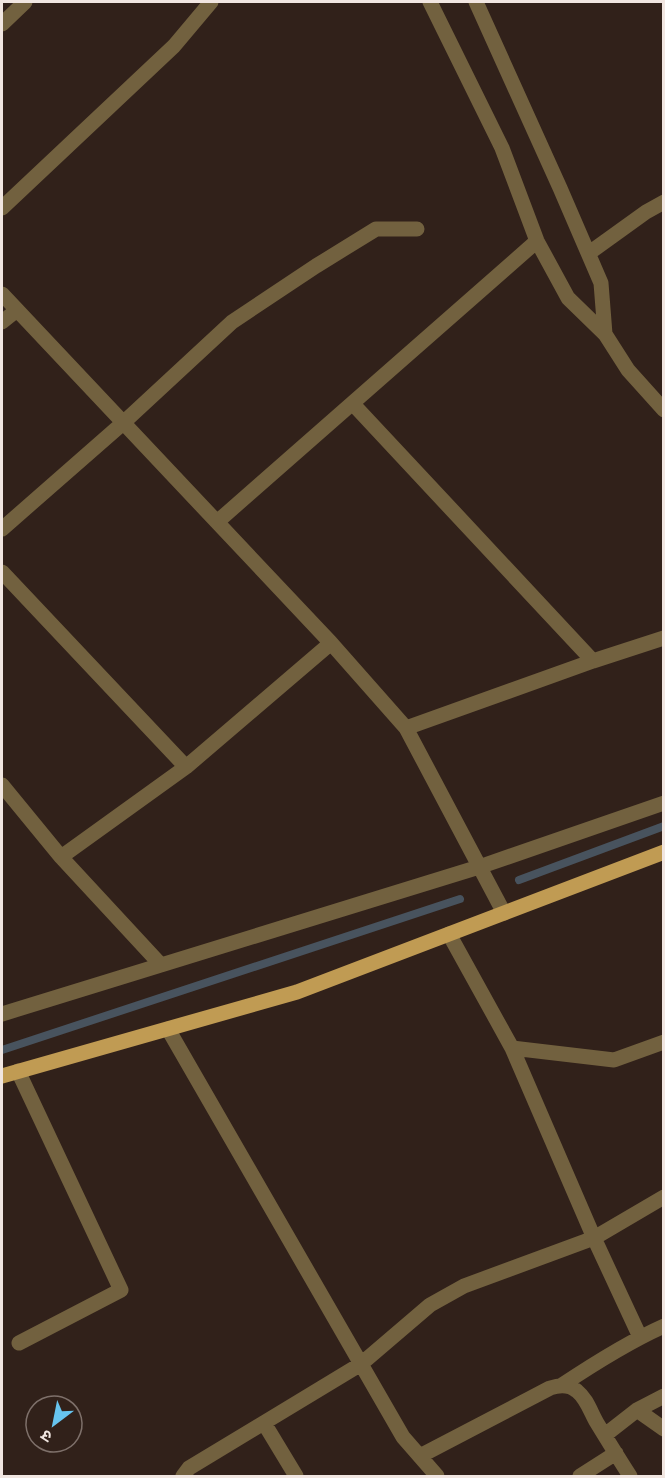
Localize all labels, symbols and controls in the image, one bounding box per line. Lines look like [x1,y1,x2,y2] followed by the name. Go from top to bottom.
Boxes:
[24,1394,84,1454] north arrow
[36,1425,56,1449] text: उ

